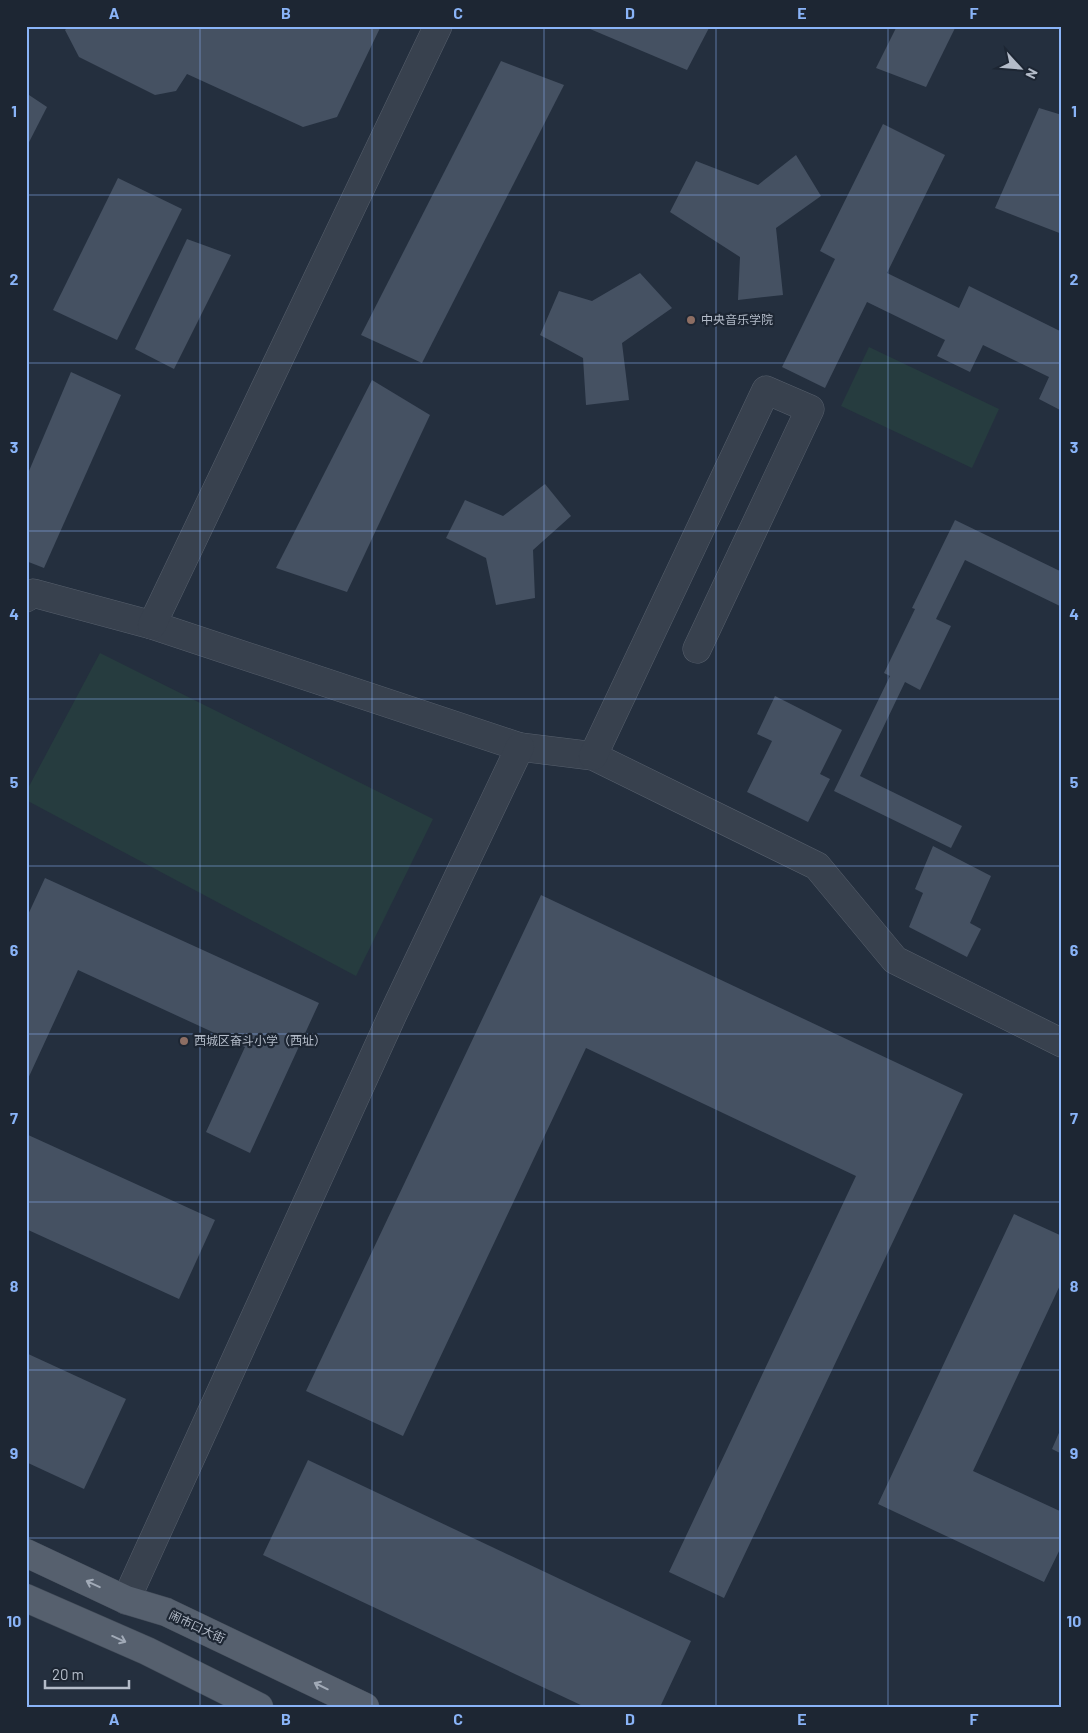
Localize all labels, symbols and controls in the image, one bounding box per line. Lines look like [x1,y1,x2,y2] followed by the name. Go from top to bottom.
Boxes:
[109,3,120,22] text: A
[281,3,291,22] text: B
[453,3,463,22] text: C
[625,3,635,22] text: D
[797,3,807,22] text: E
[970,3,979,22] text: F
[996,42,1046,92] north arrow
[1022,66,1042,82] text: N
[11,101,17,120] text: 1
[1071,101,1077,120] text: 1
[10,269,19,288] text: 2
[1070,269,1079,288] text: 2
[701,312,773,326] place label: 中央音乐学院
[685,314,697,326] marker: 中央音乐学院
[10,437,18,456] text: 3
[1070,437,1078,456] text: 3
[9,604,19,623] text: 4
[1069,604,1079,623] text: 4
[10,772,19,791] text: 5
[1070,772,1079,791] text: 5
[10,940,19,959] text: 6
[1070,940,1079,959] text: 6
[194,1033,326,1047] place label: 西城区奋斗小学（西址）
[178,1035,190,1047] marker: 西城区奋斗小学（西址）
[10,1108,18,1127] text: 7
[1070,1108,1078,1127] text: 7
[10,1276,19,1295] text: 8
[1070,1276,1079,1295] text: 8
[10,1443,18,1462] text: 9
[1070,1443,1078,1462] text: 9
[86,1579,101,1589] one-way arrow
[167,1607,228,1645] street label: 闹市口大街
[7,1611,21,1630] text: 10
[1067,1611,1081,1630] text: 10
[111,1634,126,1644] one-way arrow
[45,1658,129,1690] scale bar
[52,1665,84,1683] text: 20 m
[314,1681,329,1690] one-way arrow
[109,1709,120,1728] text: A
[281,1709,291,1728] text: B
[453,1709,463,1728] text: C
[625,1709,635,1728] text: D
[797,1709,807,1728] text: E
[970,1709,979,1728] text: F

